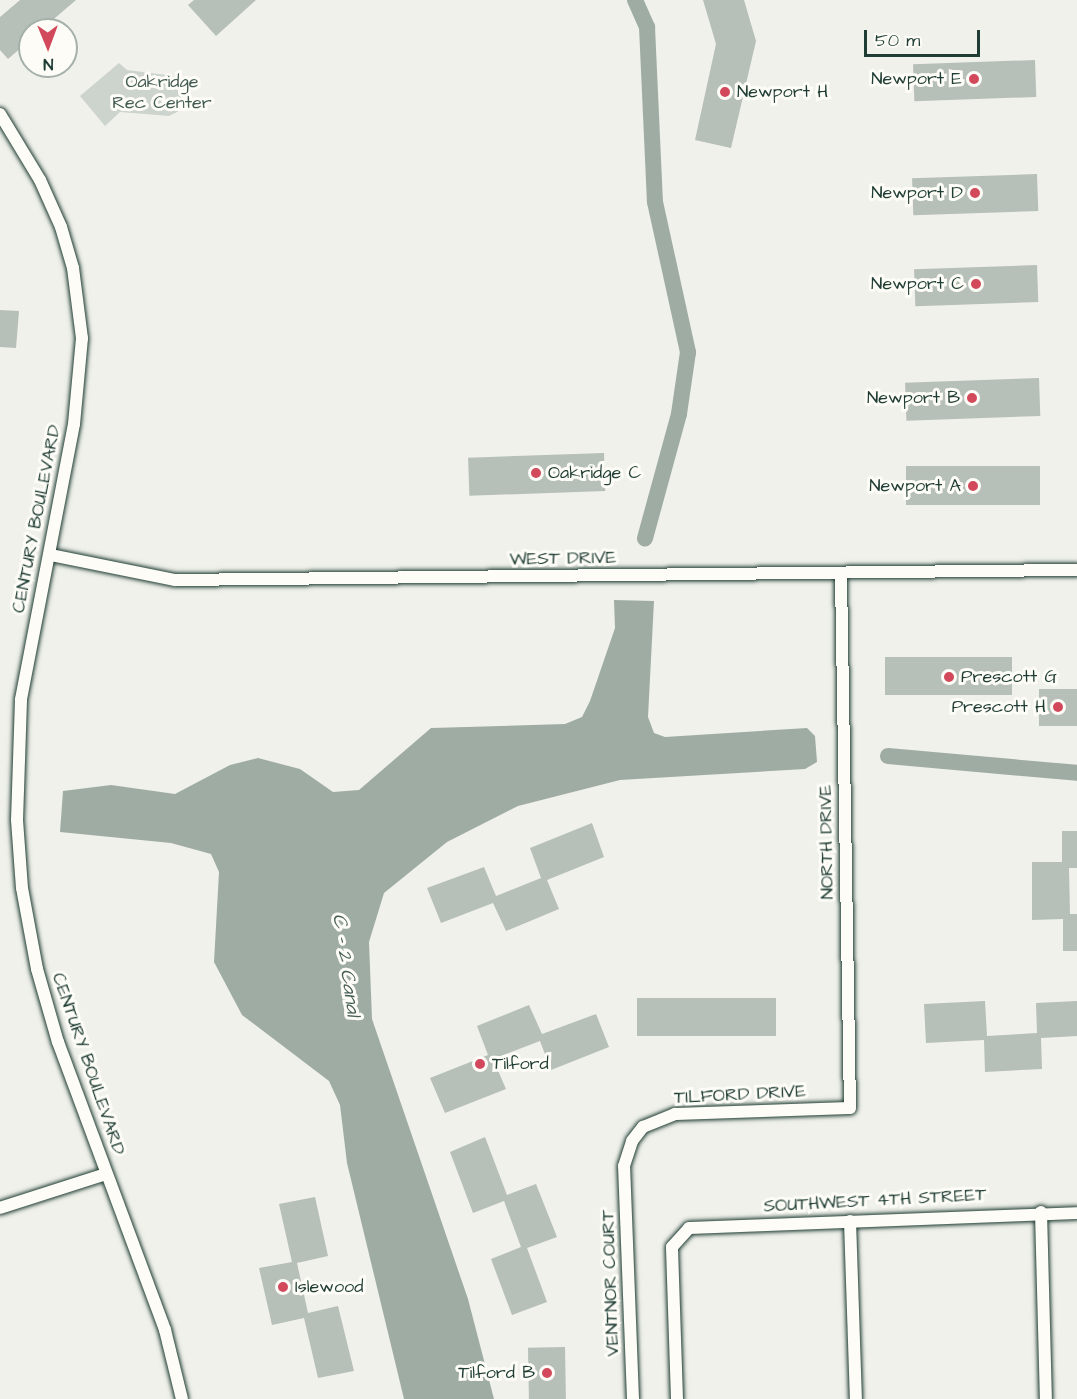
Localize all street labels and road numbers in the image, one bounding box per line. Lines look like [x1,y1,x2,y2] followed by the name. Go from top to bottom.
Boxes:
[8,423,66,615] street label: CENTURY BOULEVARD
[509,547,617,571] street label: WEST DRIVE
[815,784,839,900] street label: NORTH DRIVE
[47,970,129,1158] street label: CENTURY BOULEVARD
[674,1081,806,1109] street label: TILFORD DRIVE
[763,1184,987,1218] street label: SOUTHWEST 4TH STREET
[598,1209,624,1357] street label: VENTNOR COURT

